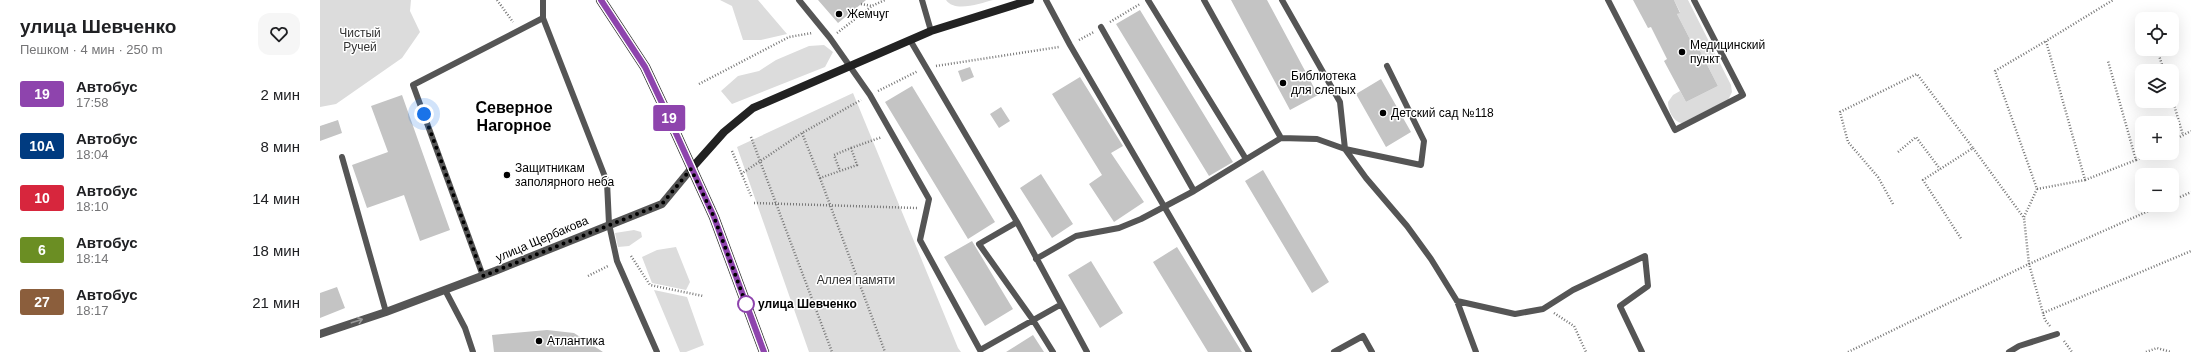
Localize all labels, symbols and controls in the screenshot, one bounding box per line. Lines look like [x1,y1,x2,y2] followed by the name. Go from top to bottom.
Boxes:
[847,7,890,21] place label: Жемчуг
[834,9,844,19] marker: Жемчуг
[2135,12,2179,212] map controls
[2135,12,2179,56] button: locate
[258,13,300,55] button: heart
[20,16,176,37] text: улица Шевченко
[339,26,381,54] park label: Чистый Ручей
[1690,38,1765,66] place label: Медицинский пункт
[20,42,162,57] text: Пешком · 4 мин · 250 m
[1677,47,1687,57] marker: Медицинский пункт
[2135,64,2179,108] button: layers
[1291,69,1357,97] place label: Библиотека для слепых
[76,78,138,95] text: Автобус
[1278,78,1288,88] marker: Библиотека для слепых
[34,86,50,102] text: 19
[261,86,300,103] text: 2 мин
[76,95,109,110] text: 17:58
[475,99,553,134] district label: Северное Нагорное
[414,104,434,124] your location
[651,105,687,131] line badge: 19
[1391,106,1494,120] place label: Детский сад №118
[1378,108,1388,118] marker: Детский сад №118
[661,110,677,126] text: 19
[2135,116,2179,160] button: +
[76,130,138,147] text: Автобус
[29,138,55,154] text: 10А
[261,138,300,155] text: 8 мин
[76,147,109,162] text: 18:04
[515,161,614,189] place label: Защитникам заполярного неба
[2135,168,2179,212] button: −
[502,170,512,180] marker: Защитникам заполярного неба
[76,182,138,199] text: Автобус
[34,190,50,206] text: 10
[252,190,300,207] text: 14 мин
[76,199,109,214] text: 18:10
[494,213,591,265] street label: улица Щербакова
[76,234,138,251] text: Автобус
[38,242,46,258] text: 6
[252,242,300,259] text: 18 мин
[76,251,109,266] text: 18:14
[817,273,895,287] park label: Аллея памяти
[76,286,138,303] text: Автобус
[34,294,50,310] text: 27
[252,294,300,311] text: 21 мин
[737,295,755,313] marker: улица Шевченко
[758,297,857,311] place label: улица Шевченко
[76,303,109,318] text: 18:17
[351,317,363,325] one-way arrow
[547,334,605,348] place label: Атлантика
[534,336,544,346] marker: Атлантика

